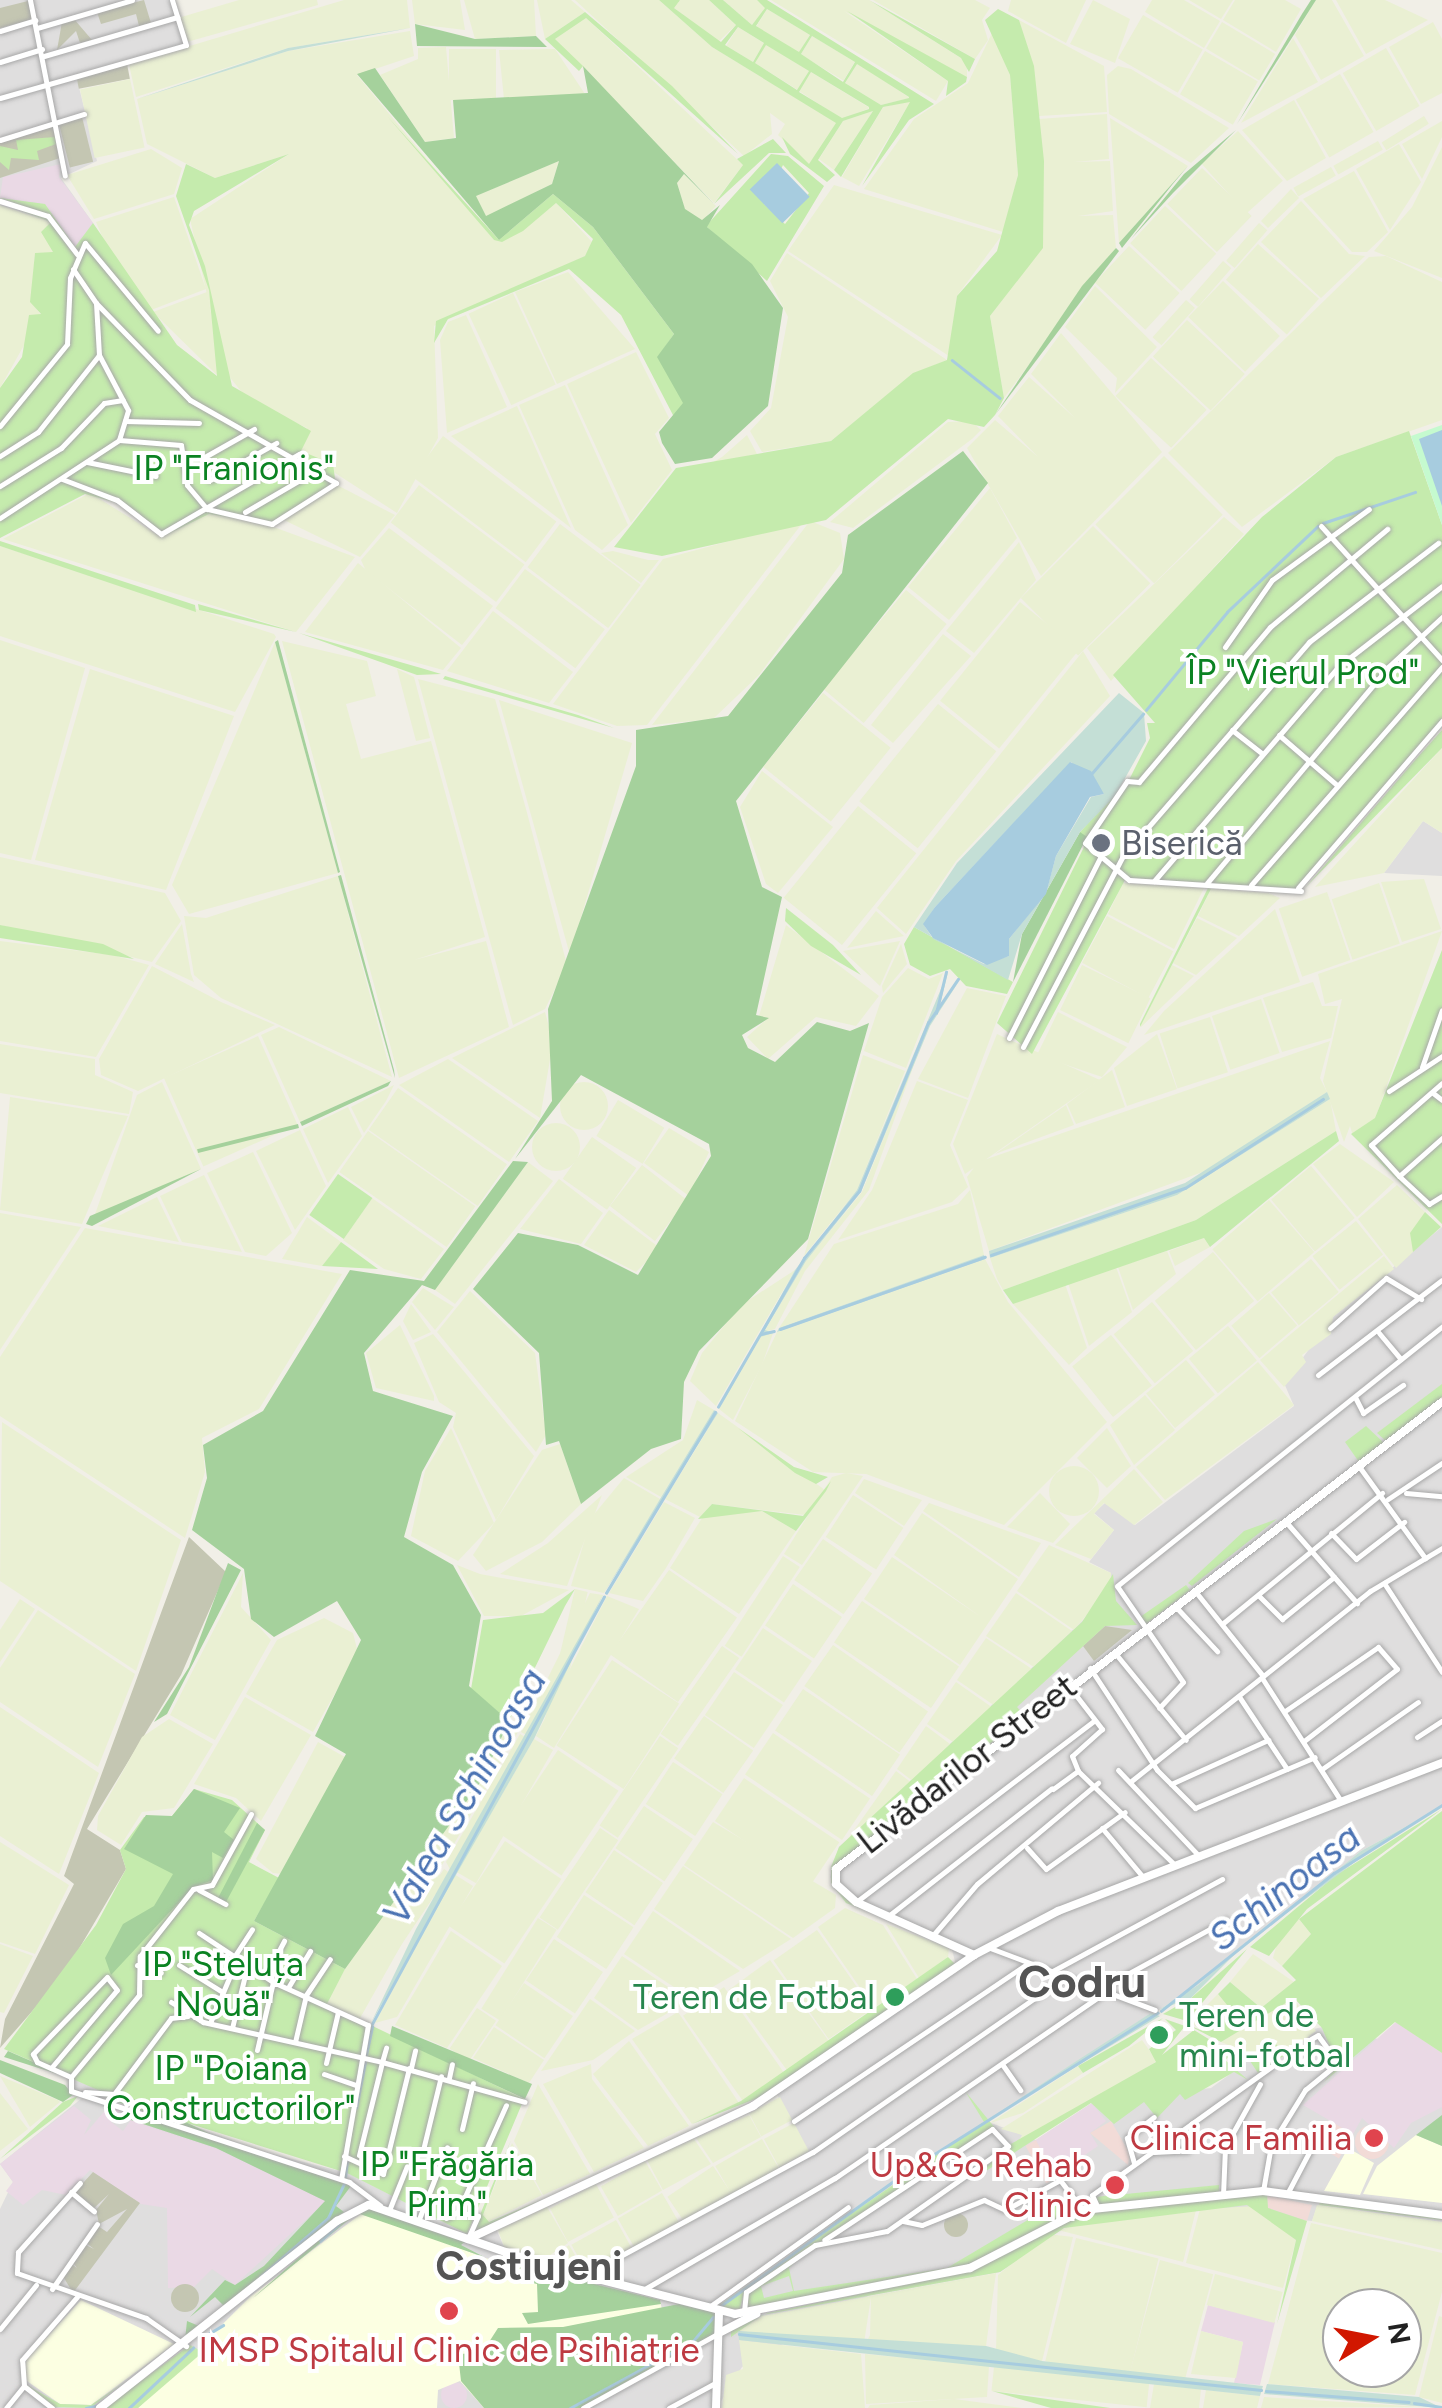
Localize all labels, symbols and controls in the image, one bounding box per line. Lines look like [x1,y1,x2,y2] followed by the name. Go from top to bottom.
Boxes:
[133,447,335,489] park label: IP "Franionis"
[1187,651,1419,693] park label: ÎP "Vierul Prod"
[1121,822,1243,864] place label: Biserică
[1090,832,1112,854] marker: Biserică
[373,1661,557,1933] water label: Valea Schinoasa
[849,1665,1085,1863] street label: Livădarilor Street
[1200,1815,1370,1961] water label: Schinoasa
[142,1943,304,2025] park label: IP "Steluța Nouă"
[1018,1955,1146,2009] district label: Codru
[633,1976,875,2018] place label: Teren de Fotbal
[884,1986,906,2008] marker: Teren de Fotbal
[1179,1994,1352,2076] place label: Teren de mini-fotbal
[1148,2024,1170,2046] marker: Teren de mini-fotbal
[106,2047,356,2129] park label: IP "Poiana Constructorilor"
[1130,2117,1352,2159] place label: Clinica Familia
[1361,2125,1387,2151] marker: Clinica Familia
[360,2143,534,2225] park label: IP "Frăgăria Prim"
[870,2144,1092,2226] place label: Up&Go Rehab Clinic
[1102,2172,1128,2198] marker: Up&Go Rehab Clinic
[435,2242,623,2290] district label: Costiujeni
[1322,2288,1422,2388] north arrow
[436,2298,462,2324] marker: IMSP Spitalul Clinic de Psihiatrie
[1381,2320,1418,2347] text: N
[198,2329,700,2371] place label: IMSP Spitalul Clinic de Psihiatrie

